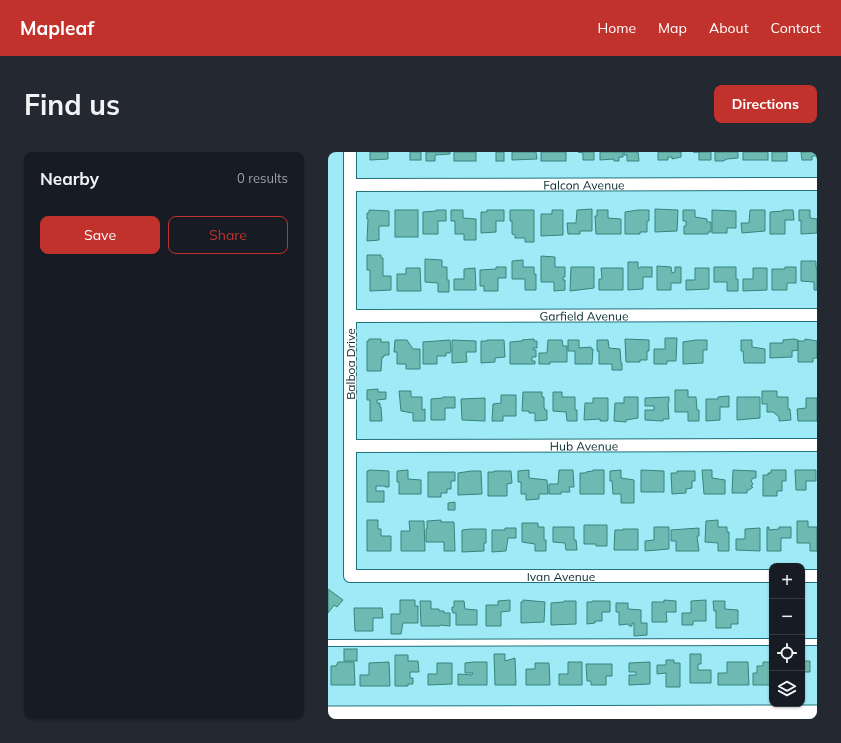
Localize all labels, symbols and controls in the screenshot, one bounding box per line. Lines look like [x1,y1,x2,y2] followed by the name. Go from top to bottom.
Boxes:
[20,16,94,40] text: Mapleaf
[597,19,636,37] text: Home
[658,19,687,37] text: Map
[709,19,749,37] text: About
[771,19,821,37] text: Contact
[714,85,817,123] button: Directions
[24,87,120,122] text: Find us
[40,168,99,189] text: Nearby
[237,170,288,186] text: 0 results
[543,177,625,192] street label: Falcon Avenue
[40,216,160,254] button: Save
[168,216,288,254] button: Share
[539,308,629,323] street label: Garfield Avenue
[343,328,358,400] street label: Balboa Drive
[550,438,618,453] street label: Hub Avenue
[769,563,805,707] map controls
[769,563,805,599] button: +
[527,569,595,584] street label: Ivan Avenue
[769,599,805,635] button: −
[769,635,805,671] button: locate
[769,671,805,707] button: layers

